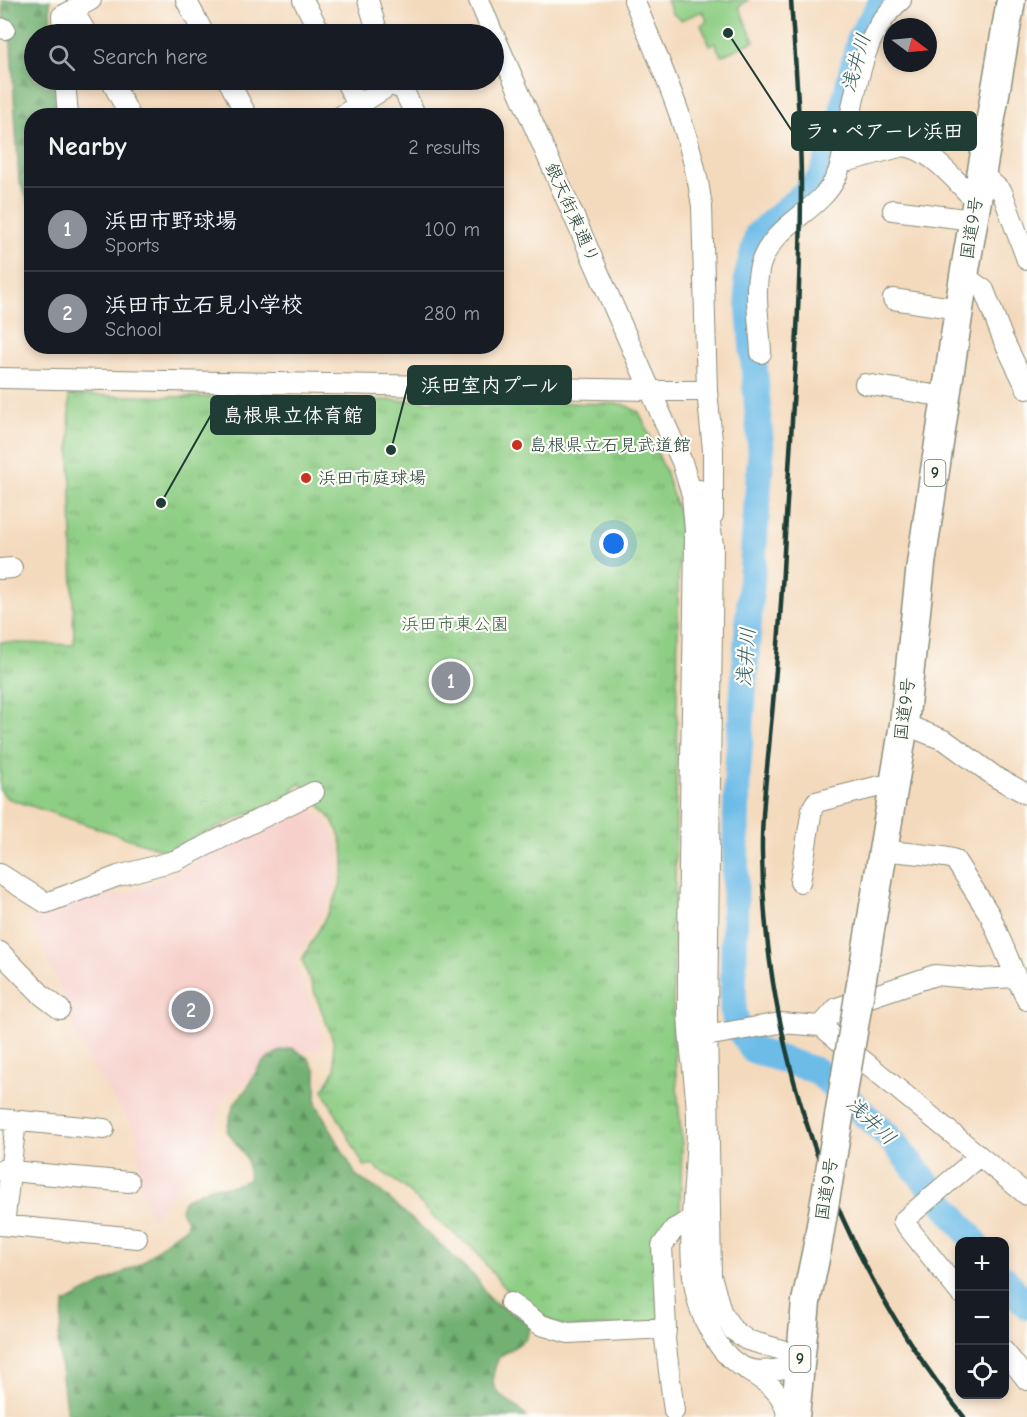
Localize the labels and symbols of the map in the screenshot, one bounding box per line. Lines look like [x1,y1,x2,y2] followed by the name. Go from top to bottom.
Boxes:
[883,18,937,72] north arrow
[837,31,875,95] water label: 浅井川
[792,112,976,150] callout: ラ・ペアーレ浜田
[805,120,963,143] text: ラ・ペアーレ浜田
[540,159,604,267] street label: 銀天街東通り
[957,195,987,261] street label: 国道9号
[408,366,571,404] callout: 浜田室内プール
[421,374,559,397] text: 浜田室内プール
[211,396,375,434] callout: 島根県立体育館
[223,404,363,427] text: 島根県立体育館
[529,435,691,456] place label: 島根県立石見武道館
[510,438,524,452] marker: 島根県立石見武道館
[924,460,946,486] road number: 9
[318,468,426,489] place label: 浜田市庭球場
[299,471,313,485] marker: 浜田市庭球場
[599,529,628,558] your location
[401,614,509,635] park label: 浜田市東公園
[732,626,760,688] water label: 浅井川
[432,658,470,704] pin: 1
[891,676,919,742] street label: 国道9号
[172,988,210,1032] pin: 2
[841,1092,901,1150] water label: 浅井川
[812,1156,842,1222] street label: 国道9号
[790,1346,810,1372] road number: 9

